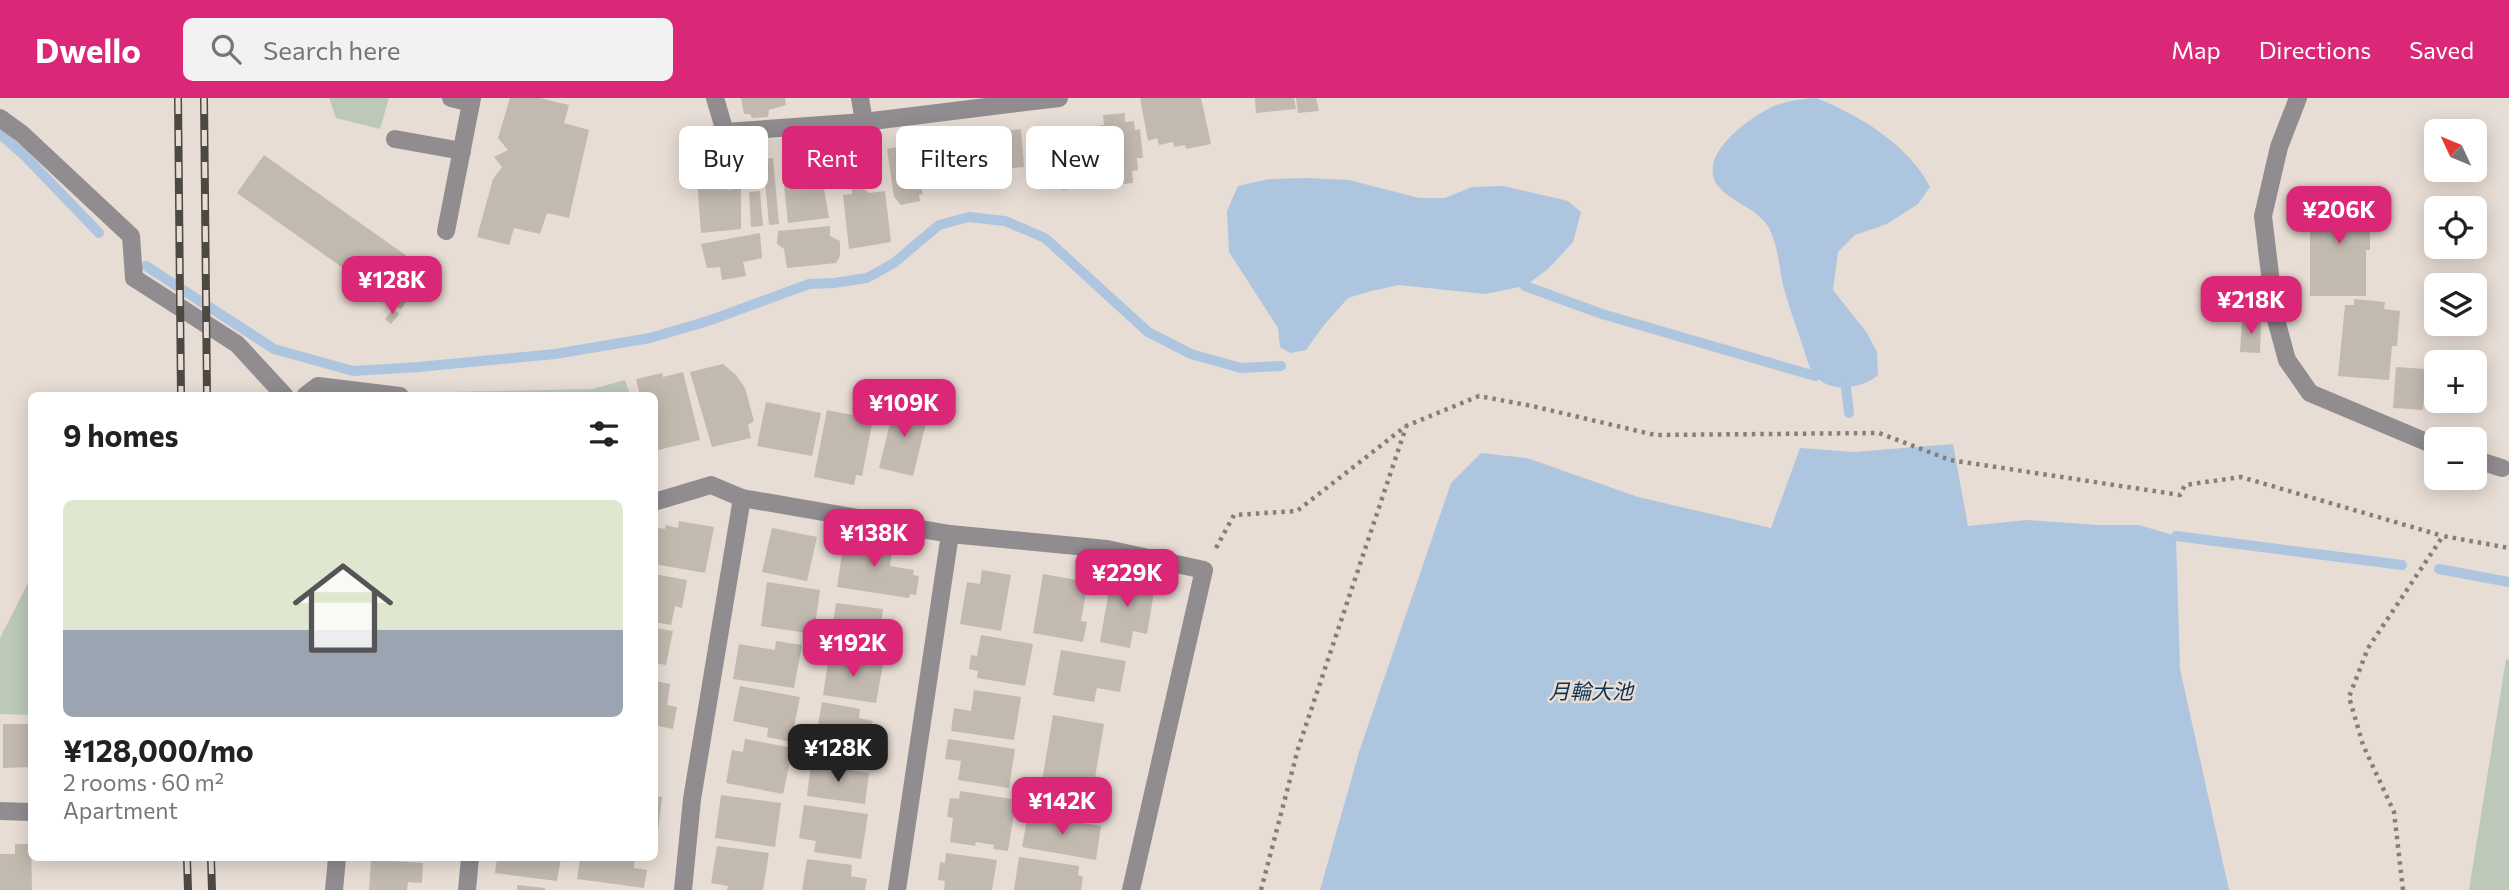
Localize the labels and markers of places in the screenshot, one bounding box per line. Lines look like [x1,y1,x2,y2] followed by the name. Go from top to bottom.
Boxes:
[2290,186,2388,246] pin: ¥206K
[343,256,441,316] pin: ¥128K
[2202,276,2300,336] pin: ¥218K
[855,380,953,439] pin: ¥109K
[825,510,923,569] pin: ¥138K
[1078,550,1176,609] pin: ¥229K
[804,620,902,679] pin: ¥192K
[789,724,887,784] pin: ¥128K
[1013,778,1111,837] pin: ¥142K

